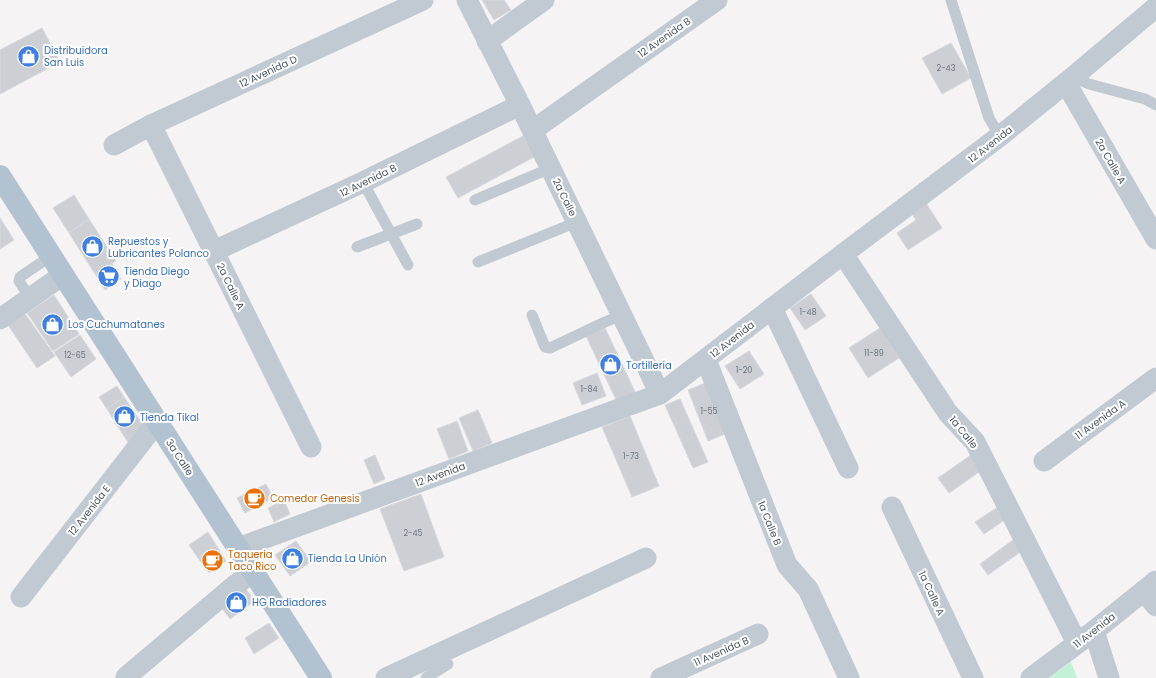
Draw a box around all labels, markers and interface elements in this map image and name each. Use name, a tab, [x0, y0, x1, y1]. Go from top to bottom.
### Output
street label: 12 Avenida B	[635, 14, 694, 61]
shop icon: Distribuidora San Luis	[15, 43, 41, 69]
place label: Distribuidora San Luis	[44, 43, 108, 70]
street label: 12 Avenida D	[237, 51, 300, 91]
house number: 2-43	[937, 63, 956, 74]
street label: 12 Avenida	[965, 122, 1016, 166]
street label: 2a Calle A	[1092, 136, 1130, 187]
street label: 12 Avenida B	[337, 160, 399, 201]
street label: 2a Calle	[549, 176, 580, 219]
shop icon: Repuestos y Lubricantes Polanco	[79, 234, 105, 260]
place label: Repuestos y Lubricantes Polanco	[108, 234, 209, 261]
street label: 2a Calle A	[213, 260, 248, 312]
supermarket icon: Tienda Diego y Diago	[95, 264, 121, 290]
place label: Tienda Diego y Diago	[124, 264, 190, 291]
house number: 1-48	[799, 307, 817, 318]
shop icon: Los Cuchumatanes	[40, 311, 66, 337]
place label: Los Cuchumatanes	[68, 317, 165, 332]
street label: 12 Avenida	[707, 317, 758, 361]
house number: 11-89	[864, 348, 884, 359]
house number: 12-65	[64, 350, 86, 361]
shop icon: Tortillería	[598, 352, 624, 378]
place label: Tortillería	[626, 358, 672, 373]
house number: 1-20	[736, 365, 752, 376]
house number: 1-84	[580, 384, 598, 395]
street label: 11 Avenida A	[1072, 396, 1129, 443]
shop icon: Tienda Tikal	[112, 404, 138, 430]
house number: 1-55	[700, 406, 718, 417]
place label: Tienda Tikal	[140, 410, 199, 425]
street label: 1a Calle	[946, 413, 981, 452]
street label: 3a Calle	[162, 436, 197, 479]
house number: 1-73	[623, 451, 639, 462]
street label: 12 Avenida	[413, 458, 467, 491]
street label: 12 Avenida E	[65, 482, 114, 539]
cafe icon: Comedor Genesis	[242, 485, 268, 511]
place label: Comedor Genesis	[270, 491, 360, 506]
street label: 1a Calle B	[754, 499, 785, 548]
house number: 2-45	[403, 528, 423, 539]
shop icon: Tienda La Unión	[280, 545, 306, 571]
cafe icon: Taqueria Taco Rico	[199, 547, 225, 573]
place label: Taqueria Taco Rico	[228, 547, 276, 574]
place label: Tienda La Unión	[308, 551, 387, 566]
street label: 1a Calle A	[915, 568, 949, 618]
shop icon: HG Radiadores	[224, 589, 250, 615]
place label: HG Radiadores	[252, 595, 327, 610]
street label: 11 Avenida	[1070, 609, 1119, 652]
street label: 11 Avenida B	[691, 633, 751, 670]

